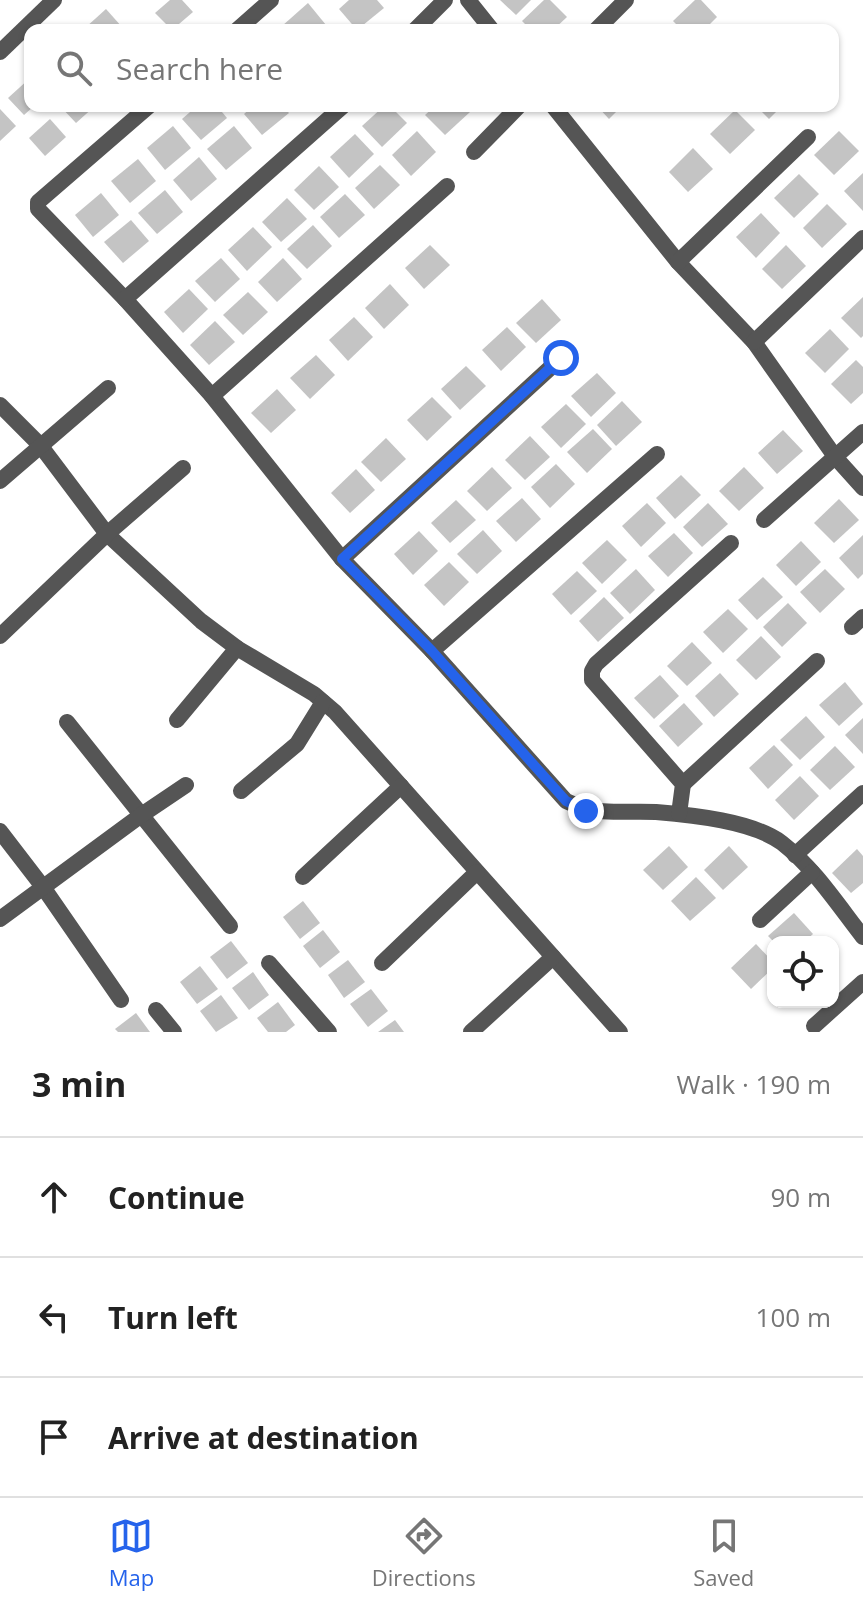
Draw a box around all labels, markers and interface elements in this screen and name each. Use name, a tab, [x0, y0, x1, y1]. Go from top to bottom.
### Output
search box	[24, 24, 839, 112]
icon: search	[52, 46, 96, 90]
text: Search here	[116, 48, 283, 89]
route start	[543, 340, 579, 376]
route end	[568, 793, 604, 829]
map controls	[767, 936, 839, 1008]
button: locate	[767, 936, 839, 1008]
text: 3 min	[32, 1061, 126, 1107]
text: Walk · 190 m	[677, 1066, 831, 1102]
icon: ahead	[32, 1175, 76, 1219]
text: Continue	[108, 1177, 245, 1218]
text: 90 m	[770, 1179, 831, 1215]
icon: left	[32, 1295, 76, 1339]
text: Turn left	[108, 1297, 238, 1338]
text: 100 m	[756, 1299, 831, 1335]
icon: arrive	[32, 1415, 76, 1459]
text: Arrive at destination	[108, 1417, 419, 1458]
tab: Map	[109, 1514, 154, 1592]
tab: Directions	[372, 1514, 476, 1592]
tab: Saved	[693, 1514, 754, 1592]

